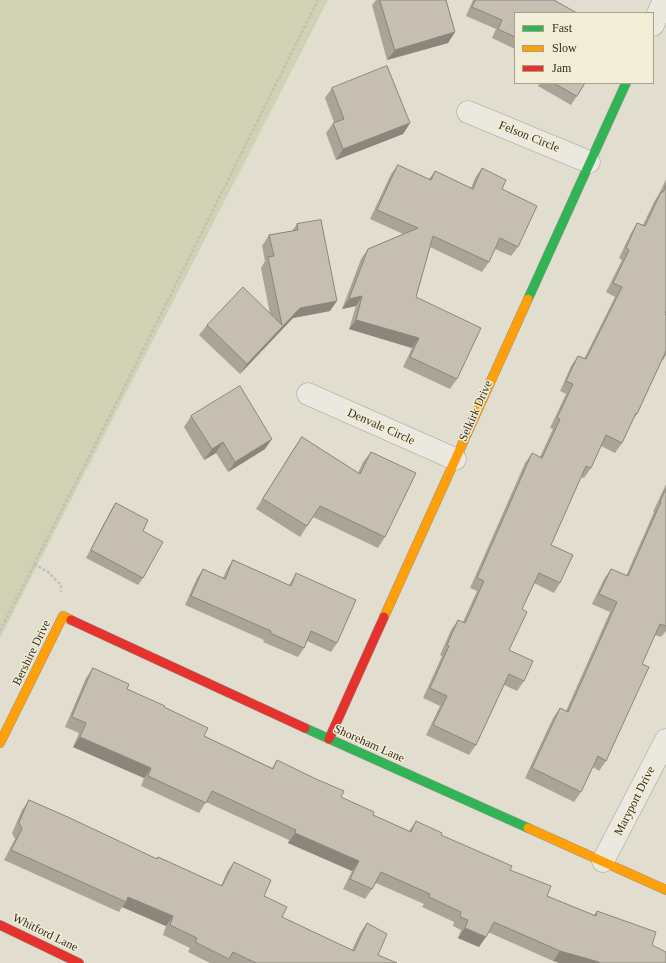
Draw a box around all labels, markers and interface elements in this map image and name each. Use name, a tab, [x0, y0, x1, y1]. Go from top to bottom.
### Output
legend	[514, 12, 654, 84]
text: Fast	[552, 21, 572, 35]
text: Slow	[552, 41, 577, 55]
text: Jam	[552, 61, 571, 75]
street label: Felson Circle	[496, 118, 562, 156]
street label: Selkirk Drive	[456, 378, 496, 444]
street label: Denvale Circle	[345, 406, 417, 448]
street label: Bershire Drive	[10, 618, 54, 688]
street label: Shoreham Lane	[332, 722, 406, 766]
street label: Maryport Drive	[611, 764, 659, 838]
street label: Whitford Lane	[10, 911, 80, 955]

